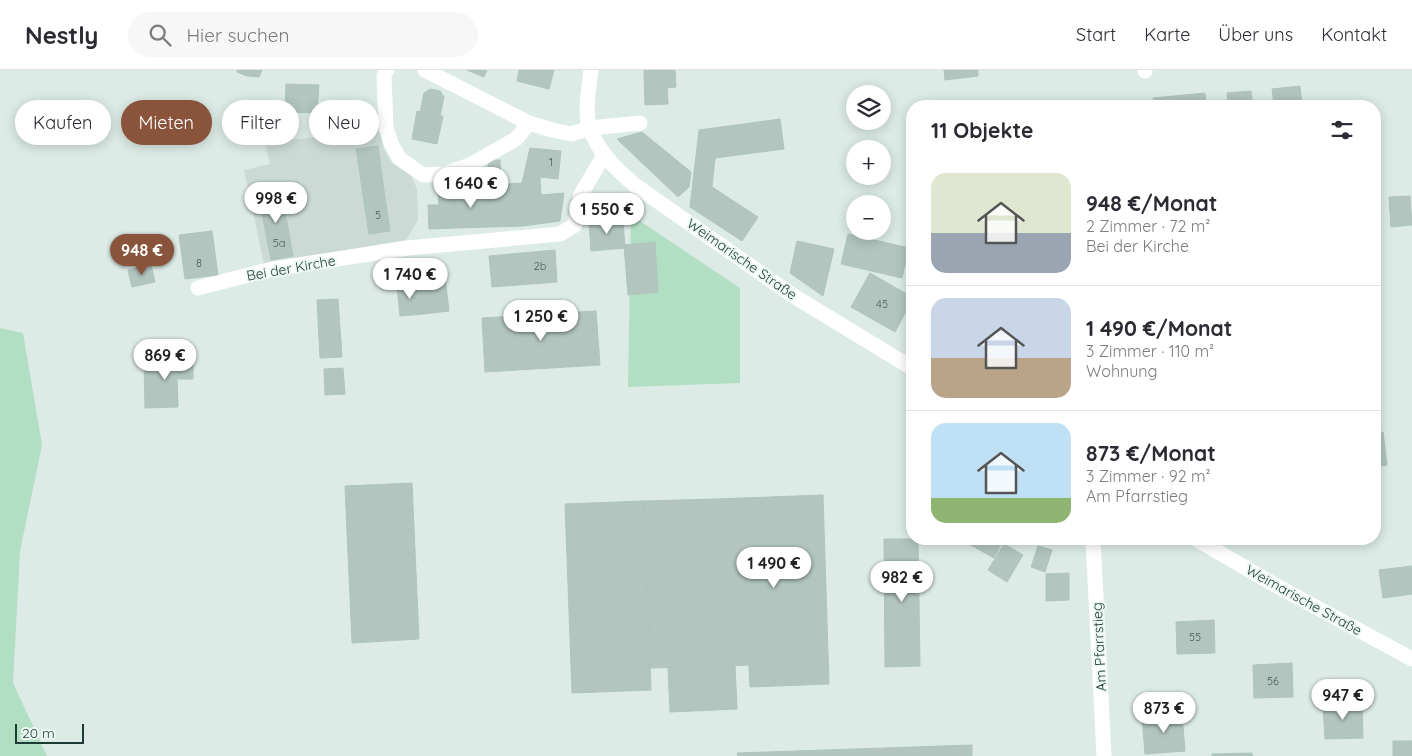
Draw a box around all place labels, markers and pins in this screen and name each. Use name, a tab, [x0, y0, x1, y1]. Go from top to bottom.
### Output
pin: 1 640 €	[425, 166, 517, 209]
pin: 998 €	[241, 182, 311, 224]
pin: 1 550 €	[561, 192, 653, 235]
pin: 948 €	[107, 234, 177, 276]
pin: 1 740 €	[364, 258, 456, 300]
pin: 1 250 €	[495, 300, 587, 342]
pin: 869 €	[130, 338, 200, 381]
pin: 1 490 €	[728, 546, 820, 589]
pin: 982 €	[867, 560, 937, 603]
pin: 947 €	[1308, 678, 1378, 721]
pin: 873 €	[1129, 692, 1199, 734]

